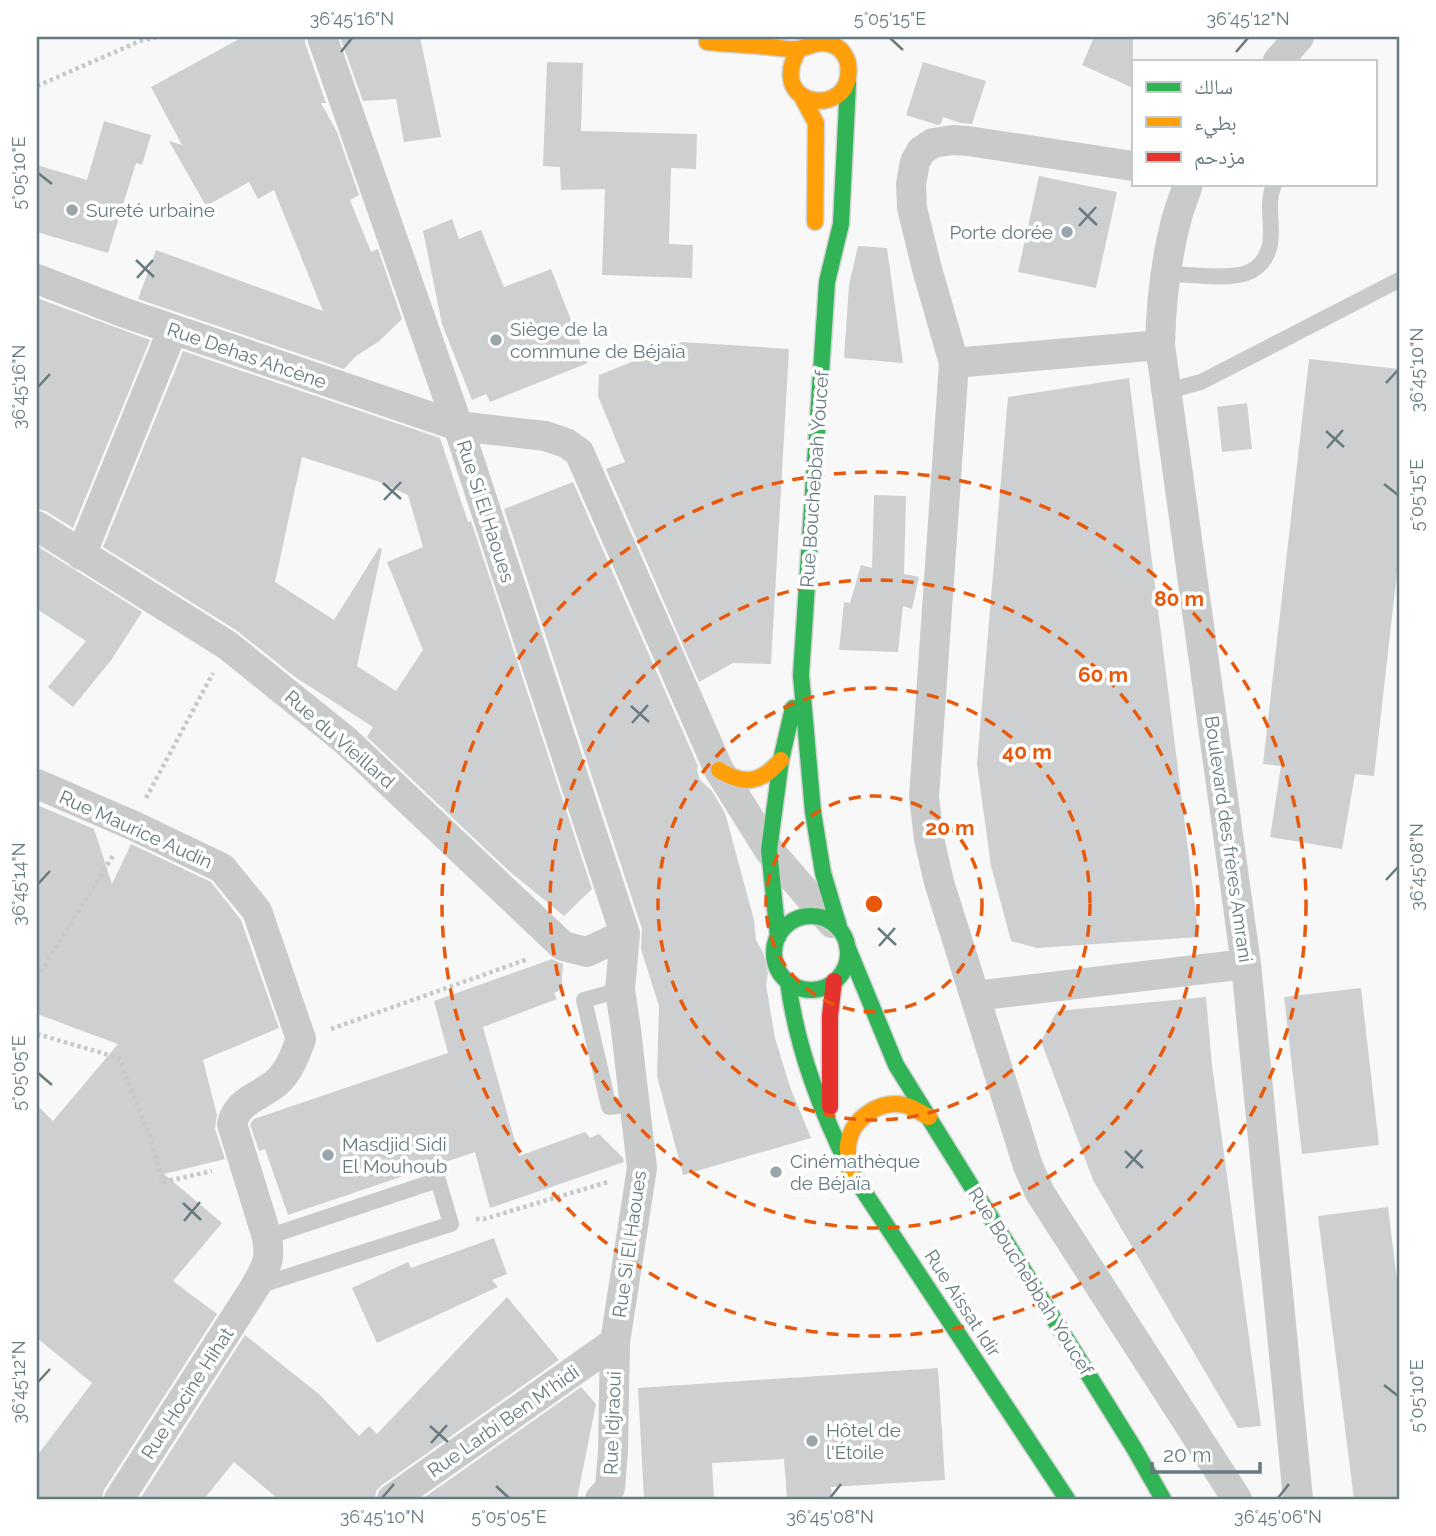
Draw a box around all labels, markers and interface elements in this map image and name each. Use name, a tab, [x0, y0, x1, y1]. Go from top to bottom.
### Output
text: 36°45'16"N	[310, 8, 394, 29]
text: 5°05'15"E	[854, 8, 926, 29]
text: 36°45'12"N	[1206, 8, 1290, 29]
legend	[1132, 60, 1376, 186]
text: سالك	[1194, 74, 1233, 99]
text: بطيء	[1194, 110, 1237, 139]
text: 5°05'10"E	[8, 136, 29, 210]
text: مزدحم	[1194, 144, 1245, 171]
place label: Sureté urbaine	[86, 199, 215, 221]
marker: Sureté urbaine	[64, 202, 80, 218]
place label: Porte dorée	[949, 221, 1053, 243]
marker: Porte dorée	[1059, 224, 1075, 240]
street label: Rue Dehas Ahcène	[165, 317, 329, 393]
place label: Siège de la commune de Béjaïa	[510, 318, 686, 362]
text: 36°45'10"N	[1406, 328, 1427, 412]
marker: Siège de la commune de Béjaïa	[488, 332, 504, 348]
text: 36°45'16"N	[8, 345, 29, 429]
street label: Rue Bouchebbah Youcef	[795, 369, 833, 588]
street label: Rue Si El Haoues	[453, 437, 519, 585]
text: 5°05'15"E	[1406, 459, 1427, 531]
text: 80 m	[1154, 586, 1204, 611]
text: 60 m	[1078, 662, 1128, 687]
street label: Rue du Vieillard	[281, 685, 399, 793]
street label: Boulevard des frères Amrani	[1201, 714, 1257, 964]
text: 40 m	[1002, 739, 1052, 764]
street label: Rue Maurice Audin	[56, 785, 216, 873]
text: 20 m	[925, 815, 975, 840]
text: 36°45'08"N	[1406, 823, 1427, 911]
text: 36°45'14"N	[8, 842, 29, 926]
centre of rings	[862, 892, 886, 916]
text: 5°05'05"E	[8, 1035, 29, 1111]
place label: Masdjid Sidi El Mouhoub	[342, 1133, 448, 1177]
marker: Masdjid Sidi El Mouhoub	[320, 1147, 336, 1163]
place label: Cinémathèque de Béjaïa	[790, 1150, 920, 1194]
marker: Cinémathèque de Béjaïa	[768, 1164, 784, 1180]
street label: Rue Si El Haoues	[608, 1169, 650, 1319]
street label: Rue Bouchebbah Youcef	[964, 1183, 1098, 1380]
street label: Rue Aissat Idir	[920, 1245, 1006, 1361]
street label: Rue Hocine Hihat	[136, 1323, 238, 1463]
text: 36°45'12"N	[8, 1340, 29, 1424]
text: 5°05'10"E	[1406, 1359, 1427, 1433]
street label: Rue Larbi Ben M'hidi	[423, 1360, 583, 1482]
street label: Rue Idjraoui	[599, 1371, 625, 1475]
place label: Hôtel de l'Étoile	[826, 1419, 901, 1463]
scale bar	[1152, 1431, 1261, 1475]
marker: Hôtel de l'Étoile	[804, 1433, 820, 1449]
text: 20 m	[1163, 1442, 1211, 1467]
text: 36°45'10"N	[340, 1506, 424, 1527]
text: 5°05'05"E	[471, 1506, 547, 1527]
text: 36°45'08"N	[786, 1506, 874, 1527]
text: 36°45'06"N	[1234, 1506, 1322, 1527]

